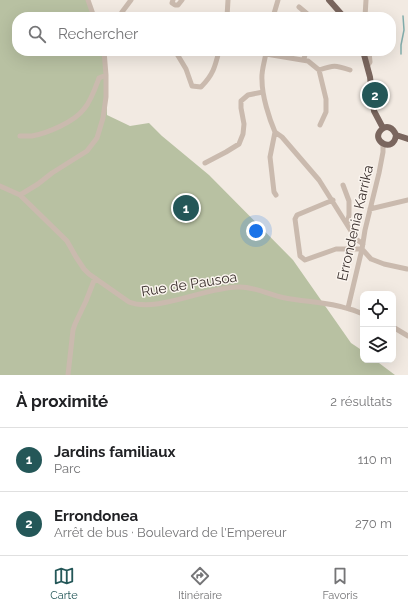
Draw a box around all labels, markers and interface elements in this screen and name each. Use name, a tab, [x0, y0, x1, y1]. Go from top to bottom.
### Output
search box	[12, 12, 396, 56]
icon: search	[26, 23, 48, 45]
text: Rechercher	[58, 25, 138, 43]
pin: 2	[362, 80, 388, 110]
street label: Errondenia Karrika	[334, 164, 376, 282]
pin: 1	[173, 193, 199, 223]
your location	[246, 221, 266, 241]
street label: Rue de Pausoa	[140, 269, 238, 299]
map controls	[360, 291, 396, 363]
button: locate	[360, 291, 396, 327]
button: layers	[360, 327, 396, 363]
text: À proximité	[16, 391, 108, 411]
text: 2 résultats	[330, 394, 392, 409]
text: Jardins familiaux	[54, 443, 175, 461]
text: 1	[26, 452, 32, 467]
text: 110 m	[358, 452, 392, 467]
text: Parc	[54, 461, 81, 476]
text: Errondonea	[54, 507, 138, 525]
text: 2	[25, 516, 33, 531]
text: 270 m	[355, 516, 392, 531]
text: Arrêt de bus · Boulevard de l'Empereur	[54, 525, 286, 540]
tab: Carte	[50, 565, 78, 602]
tab: Itinéraire	[178, 565, 222, 602]
tab: Favoris	[322, 565, 358, 602]

